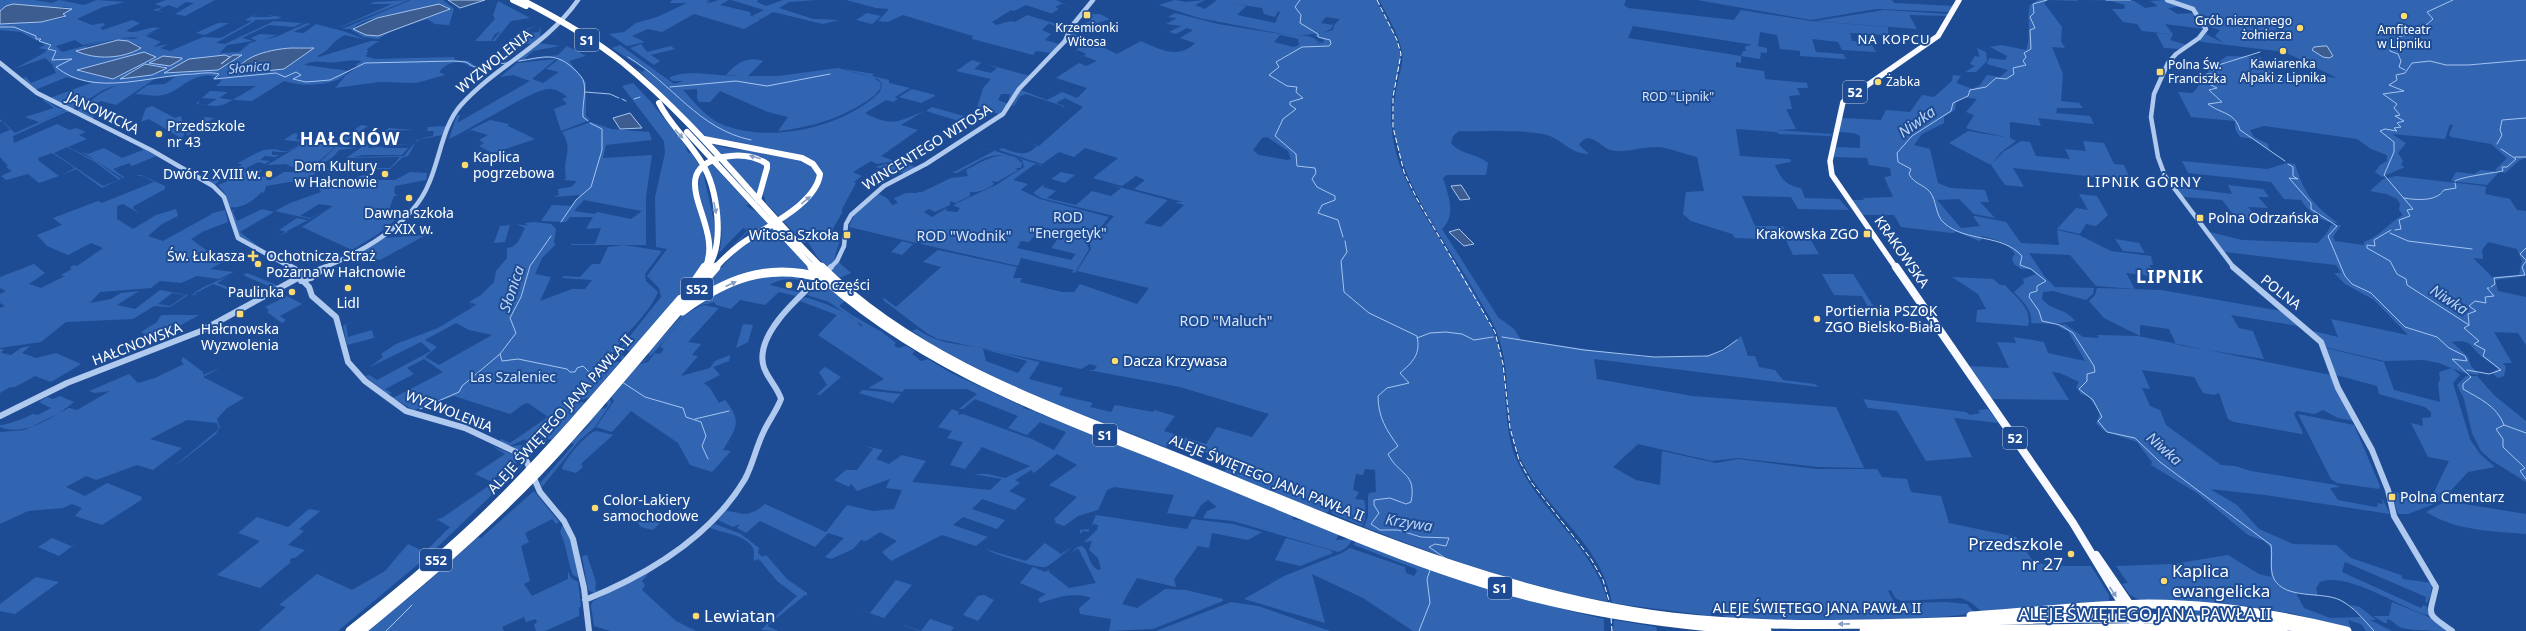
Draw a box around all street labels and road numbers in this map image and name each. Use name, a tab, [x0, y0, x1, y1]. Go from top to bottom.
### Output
street label: WYZWOLENIA	[452, 24, 536, 97]
road number: S1	[575, 29, 599, 51]
road number: 52	[1843, 81, 1867, 103]
street label: JANOWICKA	[62, 86, 143, 138]
street label: WINCENTEGO WITOSA	[859, 99, 995, 194]
street label: KRAKOWSKA	[1871, 212, 1934, 292]
street label: POLNA	[2257, 270, 2305, 313]
road number: S52	[681, 278, 713, 300]
street label: HAŁCNOWSKA	[89, 318, 185, 369]
street label: ALEJE ŚWIĘTEGO JANA PAWŁA II	[483, 330, 637, 497]
street label: WYZWOLENIA	[403, 385, 496, 436]
road number: S1	[1093, 424, 1117, 446]
road number: 52	[2003, 427, 2027, 449]
street label: ALEJE ŚWIĘTEGO JANA PAWŁA II	[1167, 430, 1368, 525]
road number: S52	[420, 549, 452, 571]
road number: S1	[1488, 577, 1512, 599]
street label: ALEJE ŚWIĘTEGO JANA PAWŁA II	[1713, 598, 1921, 617]
street label: ALEJE ŚWIĘTEGO JANA PAWŁA II	[2019, 602, 2272, 625]

